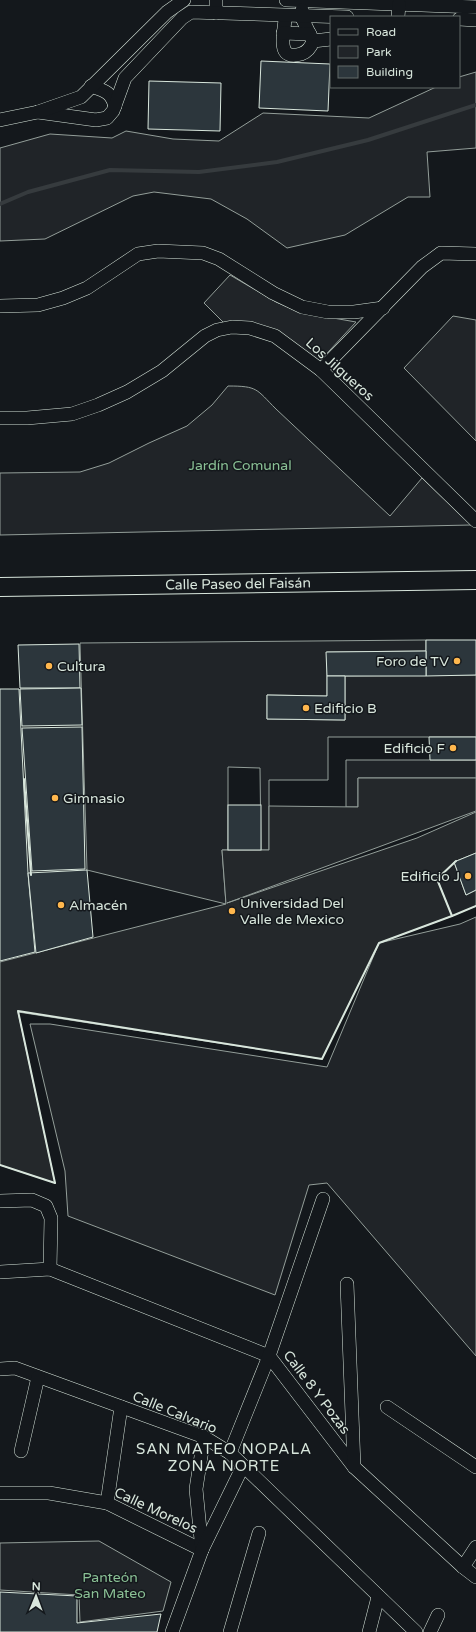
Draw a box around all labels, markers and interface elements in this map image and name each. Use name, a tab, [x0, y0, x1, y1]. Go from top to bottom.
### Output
legend	[330, 16, 460, 88]
text: Road	[366, 25, 396, 39]
text: Park	[366, 45, 392, 59]
text: Building	[366, 65, 413, 79]
street label: Los Jilgueros	[302, 334, 378, 405]
park label: Jardín Comunal	[188, 457, 292, 474]
street label: Calle Paseo del Faisán	[165, 574, 311, 594]
place label: Foro de TV	[376, 653, 449, 670]
marker: Foro de TV	[452, 656, 462, 666]
place label: Cultura	[57, 658, 106, 675]
marker: Cultura	[44, 661, 54, 671]
place label: Edificio B	[314, 700, 377, 717]
marker: Edificio B	[301, 703, 311, 713]
place label: Edificio F	[383, 740, 445, 757]
marker: Edificio F	[448, 743, 458, 753]
place label: Gimnasio	[63, 790, 125, 807]
marker: Gimnasio	[50, 793, 60, 803]
place label: Edificio J	[400, 868, 460, 885]
marker: Edificio J	[463, 871, 473, 881]
place label: Universidad Del Valle de Mexico	[240, 895, 344, 928]
place label: Almacén	[69, 897, 127, 914]
marker: Almacén	[56, 900, 66, 910]
marker: Universidad Del Valle de Mexico	[227, 906, 237, 916]
street label: Calle 8 Y Pozas	[280, 1347, 354, 1438]
street label: Calle Calvario	[130, 1388, 220, 1437]
district label: SAN MATEO NOPALA ZONA NORTE	[136, 1440, 312, 1475]
street label: Calle Morelos	[112, 1484, 200, 1537]
park label: Panteón San Mateo	[74, 1569, 146, 1602]
north arrow	[16, 1576, 56, 1616]
text: N	[32, 1580, 41, 1593]

